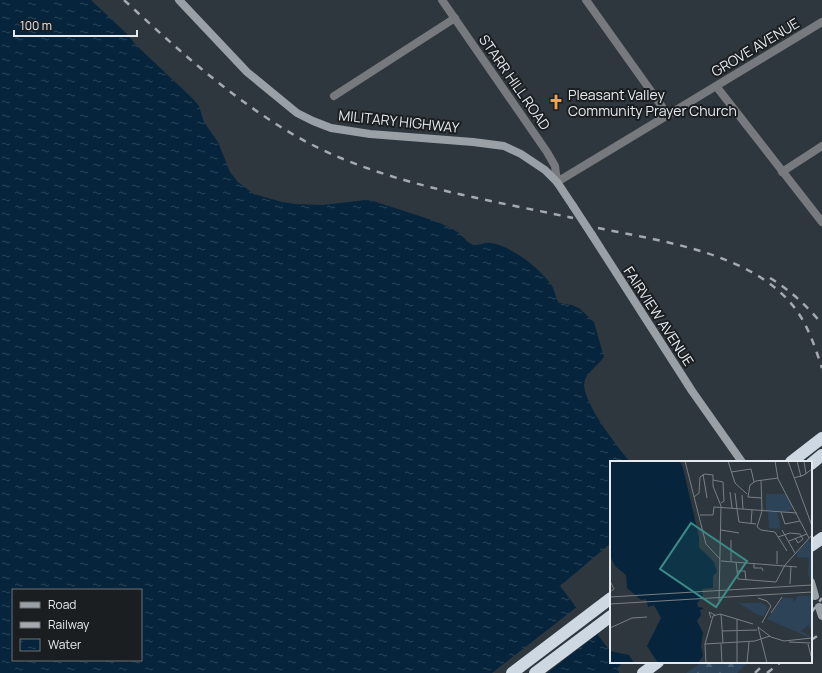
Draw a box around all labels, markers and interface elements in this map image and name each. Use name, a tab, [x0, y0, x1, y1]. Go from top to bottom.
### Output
scale bar	[14, 12, 137, 38]
street label: GROVE AVENUE	[708, 13, 802, 81]
text: 100 m	[20, 17, 52, 34]
street label: STARR HILL ROAD	[475, 31, 555, 133]
place label: Pleasant Valley Community Prayer Church	[568, 85, 737, 120]
church icon: Pleasant Valley Community Prayer Church	[547, 93, 565, 111]
street label: MILITARY HIGHWAY	[338, 105, 461, 137]
street label: FAIRVIEW AVENUE	[620, 263, 698, 369]
inset map	[610, 461, 812, 663]
legend	[12, 589, 142, 661]
text: Road	[48, 596, 76, 613]
text: Railway	[48, 616, 90, 633]
text: Water	[48, 636, 82, 653]

